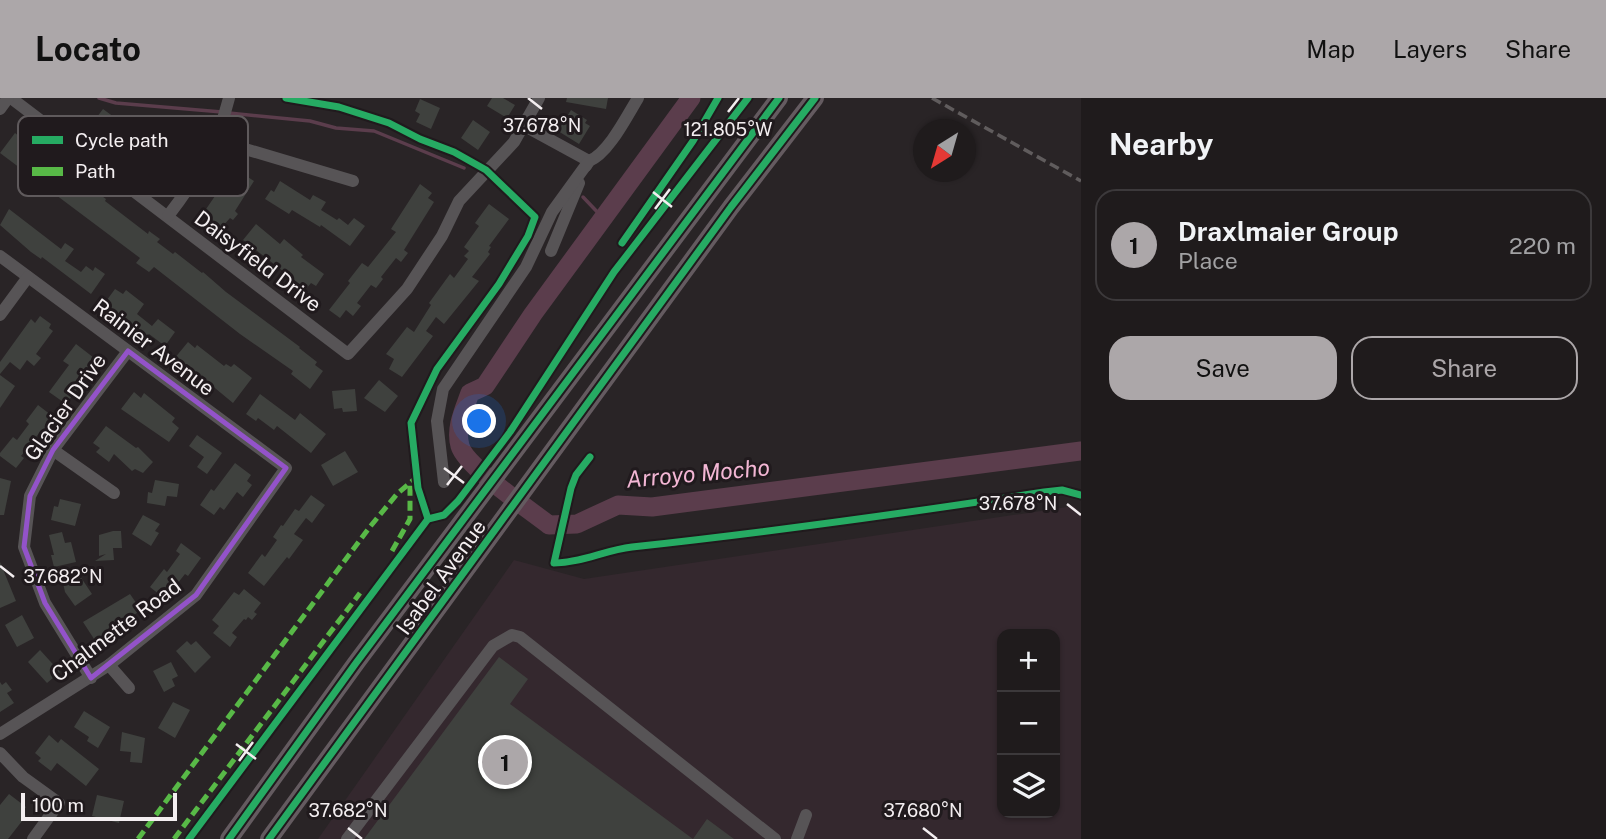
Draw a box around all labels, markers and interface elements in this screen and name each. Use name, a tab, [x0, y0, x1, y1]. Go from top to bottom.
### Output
text: Locato	[35, 30, 141, 68]
text: Map	[1306, 35, 1355, 63]
text: Layers	[1393, 35, 1467, 63]
text: Share	[1505, 35, 1571, 63]
text: 37.678°N	[503, 115, 581, 136]
legend	[18, 116, 248, 196]
text: 121.805°W	[683, 119, 773, 140]
north arrow	[913, 119, 976, 182]
text: Nearby	[1109, 126, 1213, 162]
text: Cycle path	[75, 129, 168, 151]
text: Path	[75, 160, 115, 182]
street label: Daisyfield Drive	[190, 205, 326, 317]
text: Draxlmaier Group	[1178, 216, 1398, 247]
text: 1	[1129, 232, 1139, 259]
text: 220 m	[1509, 232, 1576, 259]
text: Place	[1178, 247, 1238, 274]
street label: Rainier Avenue	[88, 293, 220, 401]
button: Save	[1109, 336, 1337, 400]
button: Share	[1351, 336, 1578, 400]
street label: Glacier Drive	[19, 349, 111, 465]
your location	[462, 404, 496, 438]
water label: Arroyo Mocho	[625, 453, 771, 493]
text: 37.678°N	[979, 493, 1057, 514]
street label: Isabel Avenue	[391, 515, 491, 639]
text: 37.682°N	[23, 566, 103, 587]
street label: Chalmette Road	[46, 573, 186, 687]
map controls	[997, 629, 1060, 818]
button: +	[997, 629, 1060, 692]
button: −	[997, 692, 1060, 755]
pin: 1	[482, 736, 528, 788]
button: layers	[997, 755, 1060, 818]
scale bar	[21, 790, 177, 822]
text: 100 m	[32, 794, 84, 816]
text: 37.682°N	[308, 800, 388, 821]
text: 37.680°N	[883, 800, 963, 821]

